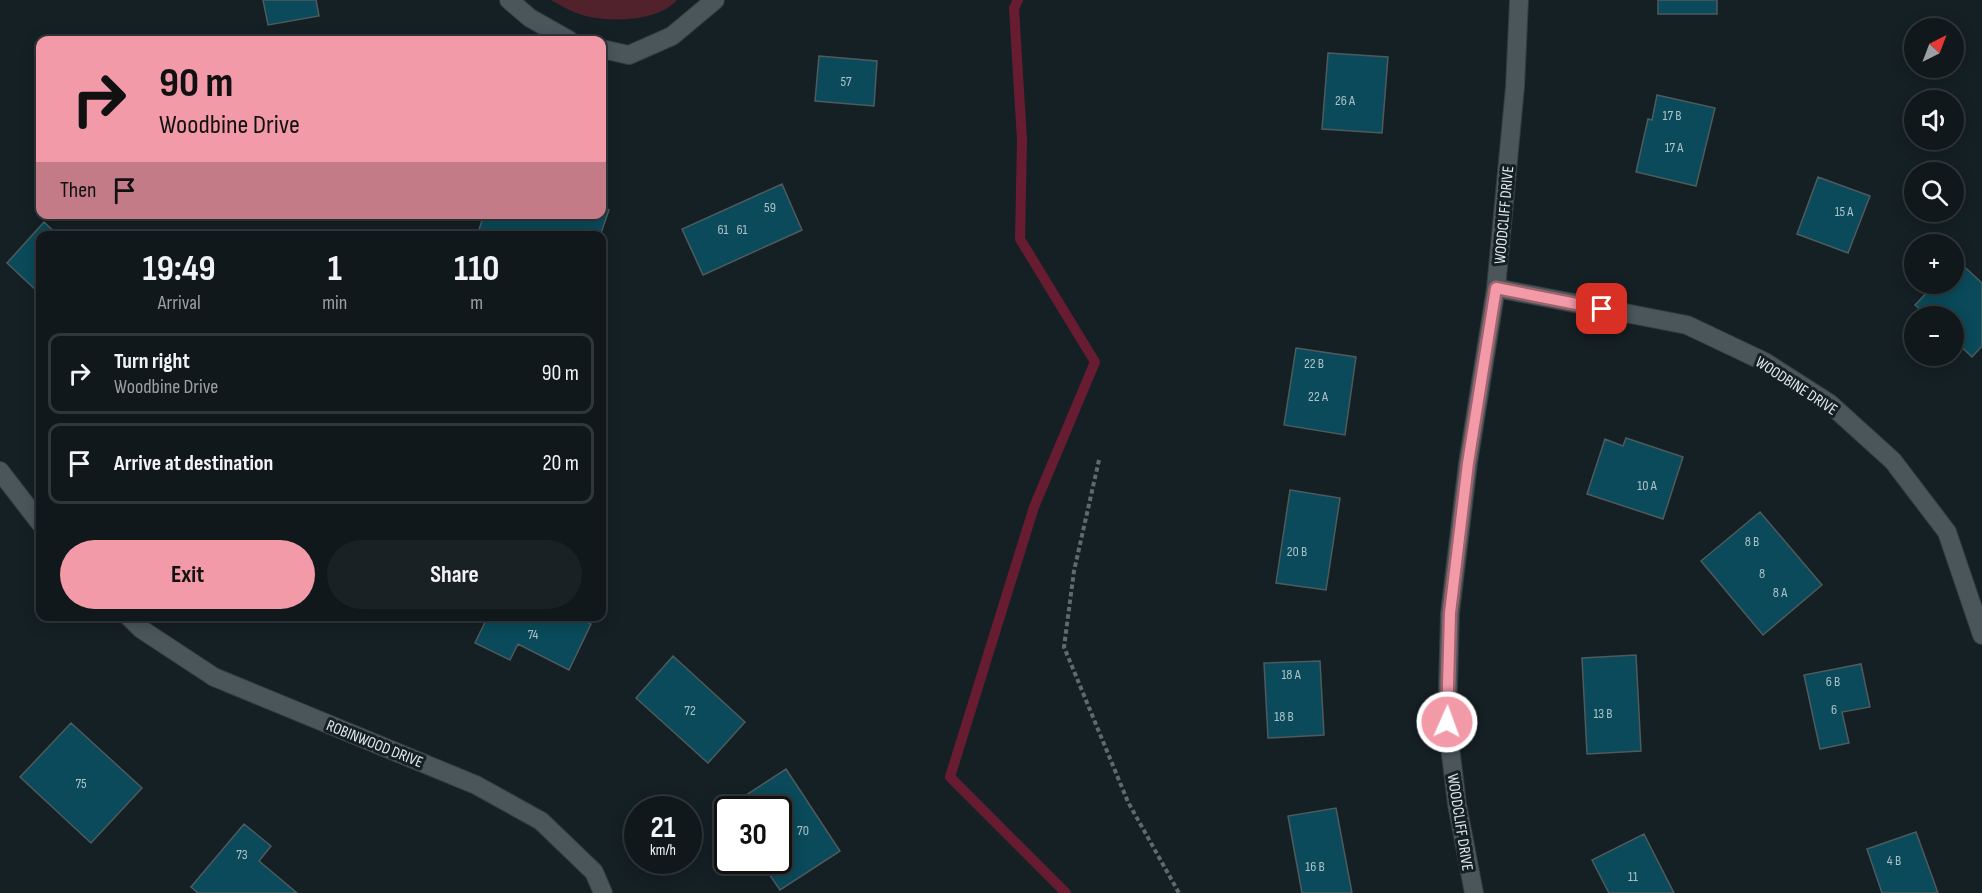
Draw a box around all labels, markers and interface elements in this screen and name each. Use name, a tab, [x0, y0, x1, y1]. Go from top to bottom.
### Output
north arrow	[1904, 18, 1964, 78]
map controls	[1904, 18, 1964, 366]
text: 90 m	[159, 58, 233, 109]
icon: right	[60, 60, 138, 138]
house number: 57	[840, 73, 852, 90]
button: sound	[1904, 90, 1964, 150]
house number: 26 A	[1335, 92, 1356, 109]
house number: 17 B	[1663, 107, 1681, 124]
text: Woodbine Drive	[159, 109, 300, 141]
house number: 17 A	[1665, 139, 1684, 156]
button: search	[1904, 162, 1964, 222]
street label: WOODCLIFF DRIVE	[1491, 165, 1518, 265]
icon: arrive	[108, 174, 141, 207]
text: Then	[60, 177, 96, 204]
house number: 59	[764, 199, 776, 216]
house number: 15 A	[1835, 203, 1854, 220]
house number: 61	[717, 221, 729, 238]
house number: 61	[736, 221, 748, 238]
button: +	[1904, 234, 1964, 294]
text: 19:49	[143, 248, 216, 291]
text: 1	[328, 248, 342, 291]
text: 110	[454, 248, 499, 291]
pin	[1576, 283, 1627, 334]
text: Arrival	[158, 291, 201, 315]
text: min	[322, 291, 347, 315]
text: m	[470, 291, 483, 315]
icon: arrive	[1585, 292, 1618, 325]
button: −	[1904, 306, 1964, 366]
text: Turn right	[114, 348, 190, 375]
street label: WOODBINE DRIVE	[1752, 353, 1841, 420]
house number: 22 B	[1304, 355, 1324, 372]
icon: right	[63, 357, 96, 390]
text: 90 m	[542, 360, 579, 387]
text: Woodbine Drive	[114, 375, 218, 399]
house number: 22 A	[1308, 388, 1329, 405]
icon: arrive	[63, 447, 96, 480]
text: Arrive at destination	[114, 450, 273, 477]
text: 20 m	[543, 450, 579, 477]
house number: 10 A	[1637, 477, 1658, 494]
house number: 8 B	[1745, 533, 1759, 550]
button: Exit	[60, 540, 315, 609]
button: Share	[327, 540, 582, 609]
house number: 20 B	[1287, 543, 1307, 560]
house number: 8	[1759, 565, 1765, 582]
house number: 8 A	[1773, 584, 1788, 601]
house number: 74	[528, 626, 539, 643]
house number: 18 A	[1281, 666, 1302, 683]
house number: 6 B	[1826, 673, 1840, 690]
position arrow	[1415, 690, 1479, 754]
house number: 6	[1831, 701, 1837, 718]
house number: 72	[684, 702, 696, 719]
house number: 13 B	[1593, 705, 1613, 722]
house number: 18 B	[1274, 708, 1294, 725]
street label: ROBINWOOD DRIVE	[323, 716, 426, 772]
street label: WOODCLIFF DRIVE	[1442, 772, 1477, 872]
house number: 75	[75, 775, 87, 792]
speed limit sign: 30	[714, 796, 792, 874]
text: 21	[651, 810, 675, 846]
house number: 70	[797, 822, 809, 839]
text: km/h	[650, 841, 676, 860]
house number: 73	[236, 846, 248, 863]
house number: 4 B	[1887, 852, 1901, 869]
house number: 16 B	[1305, 858, 1325, 875]
house number: 11	[1628, 868, 1638, 885]

